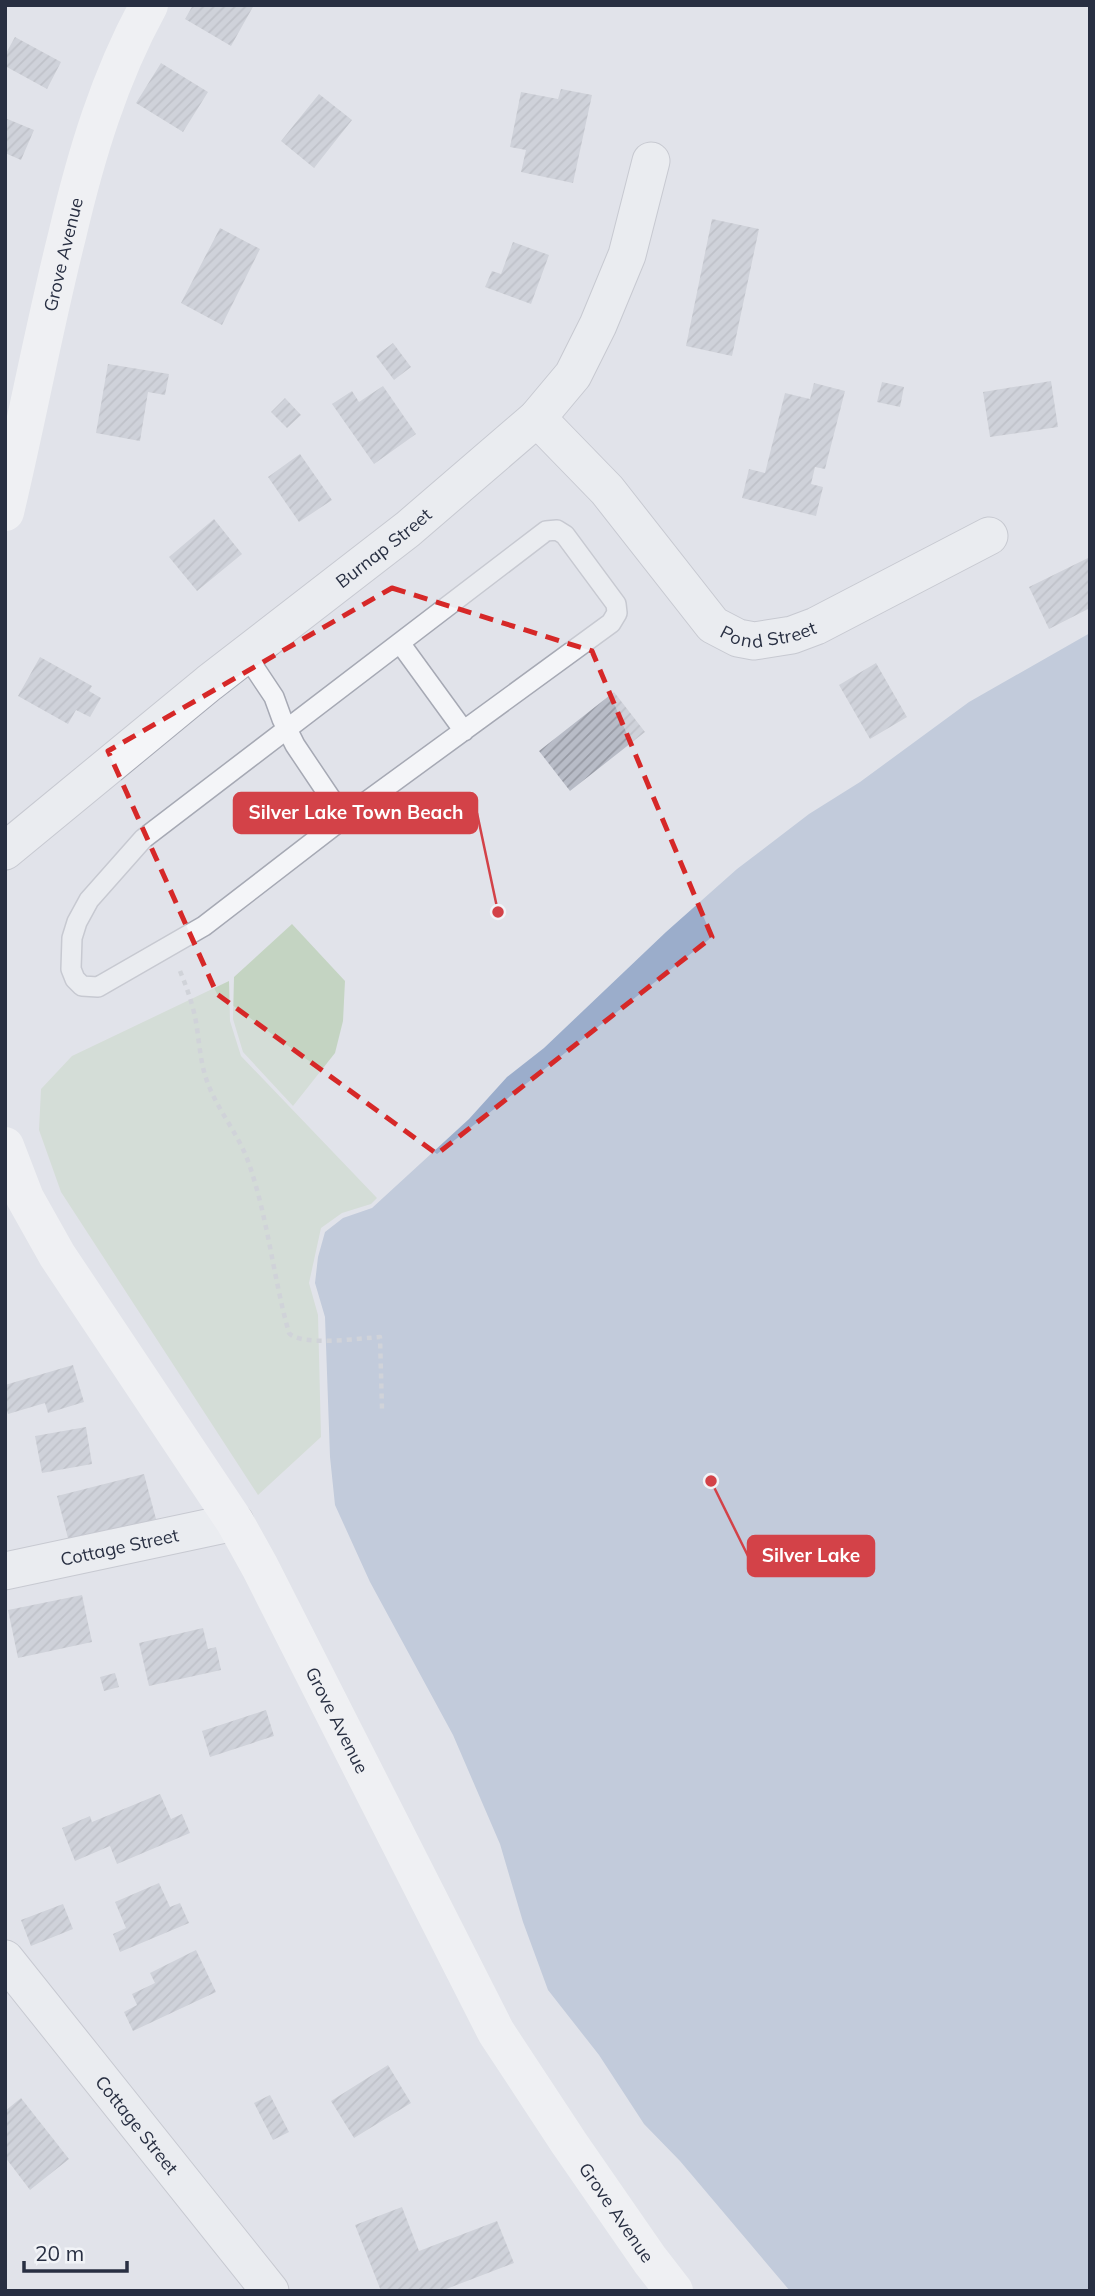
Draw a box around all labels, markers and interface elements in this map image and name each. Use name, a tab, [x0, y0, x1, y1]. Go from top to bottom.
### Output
street label: Grove Avenue	[38, 195, 88, 314]
street label: Burnap Street	[331, 503, 436, 592]
street label: Pond Street	[717, 616, 819, 653]
callout: Silver Lake Town Beach	[234, 793, 477, 833]
text: Silver Lake Town Beach	[249, 800, 463, 824]
street label: Cottage Street	[58, 1523, 181, 1570]
callout: Silver Lake	[748, 1536, 874, 1576]
text: Silver Lake	[762, 1543, 860, 1567]
street label: Grove Avenue	[301, 1663, 374, 1777]
street label: Cottage Street	[91, 2071, 184, 2179]
street label: Grove Avenue	[574, 2158, 660, 2267]
scale bar	[24, 2230, 128, 2274]
text: 20 m	[35, 2240, 84, 2266]

